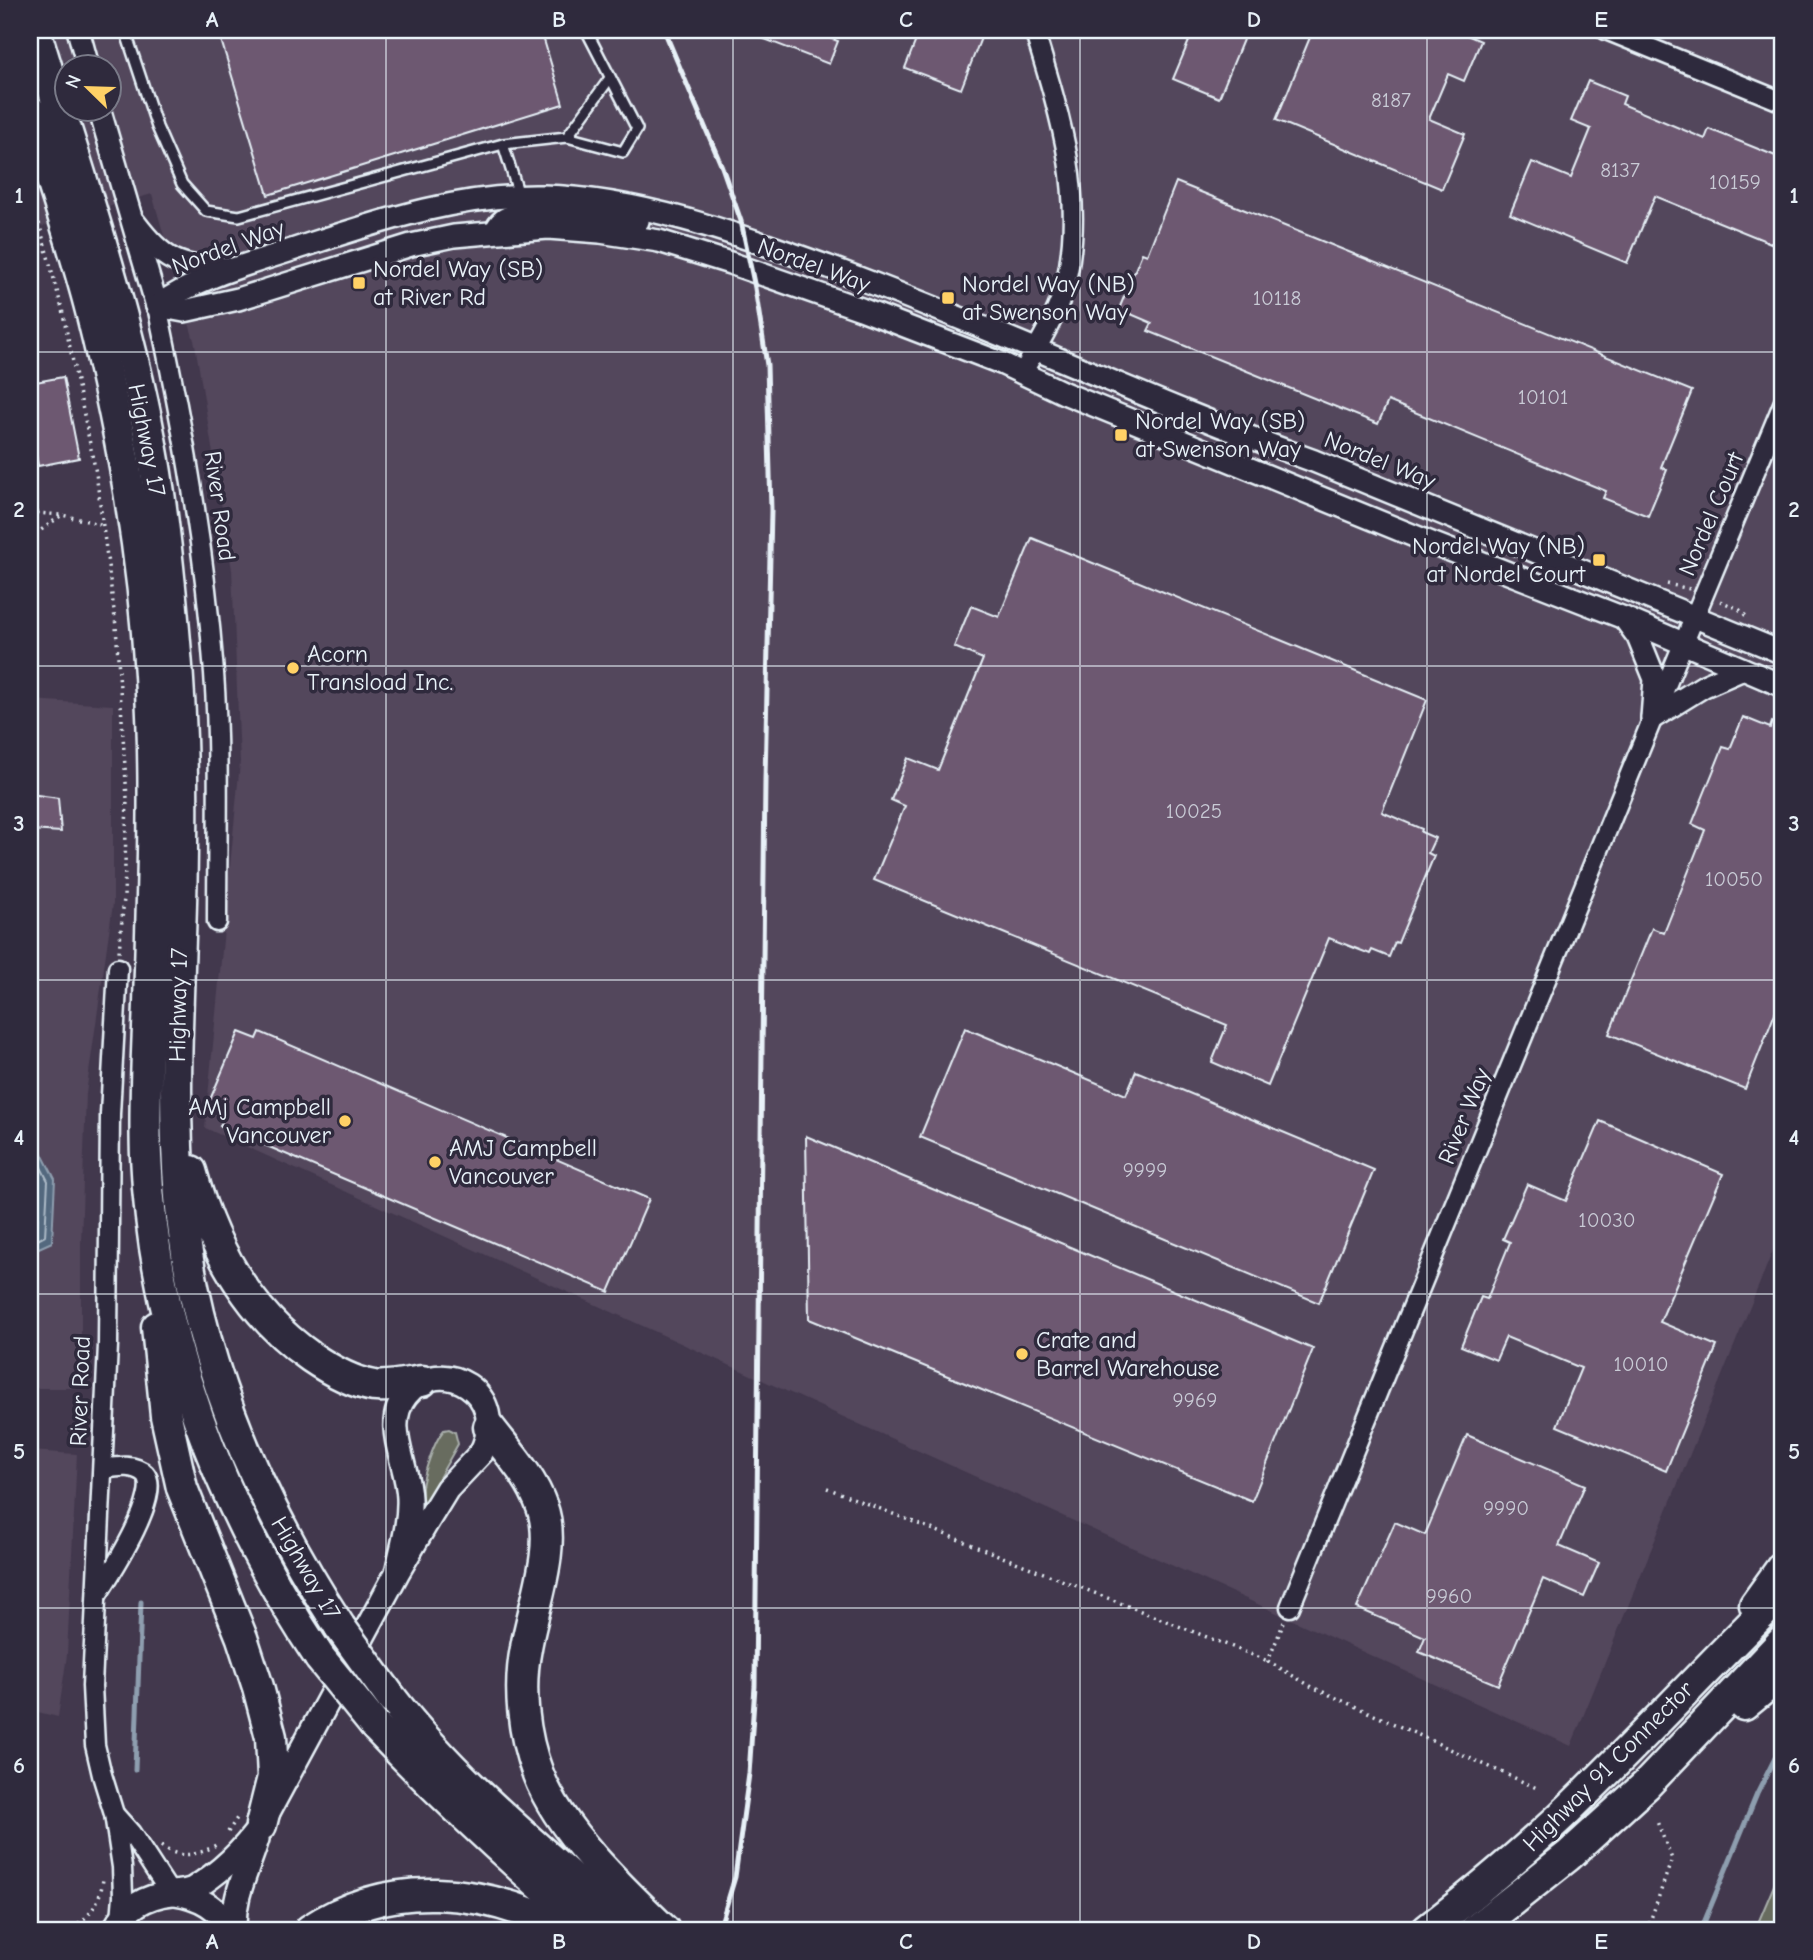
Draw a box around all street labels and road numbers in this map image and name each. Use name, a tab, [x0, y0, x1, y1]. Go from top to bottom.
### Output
street label: Nordel Way	[168, 214, 288, 280]
street label: Nordel Way	[754, 232, 874, 298]
street label: Highway 17	[122, 381, 172, 499]
street label: Nordel Way	[1320, 425, 1440, 495]
street label: Nordel Court	[1672, 447, 1750, 580]
street label: River Road	[198, 449, 242, 563]
street label: Highway 17	[163, 948, 193, 1062]
street label: River Way	[1432, 1064, 1496, 1168]
street label: River Road	[64, 1335, 96, 1447]
street label: Highway 17	[265, 1512, 347, 1624]
street label: Highway 91 Connector	[1517, 1675, 1699, 1857]

